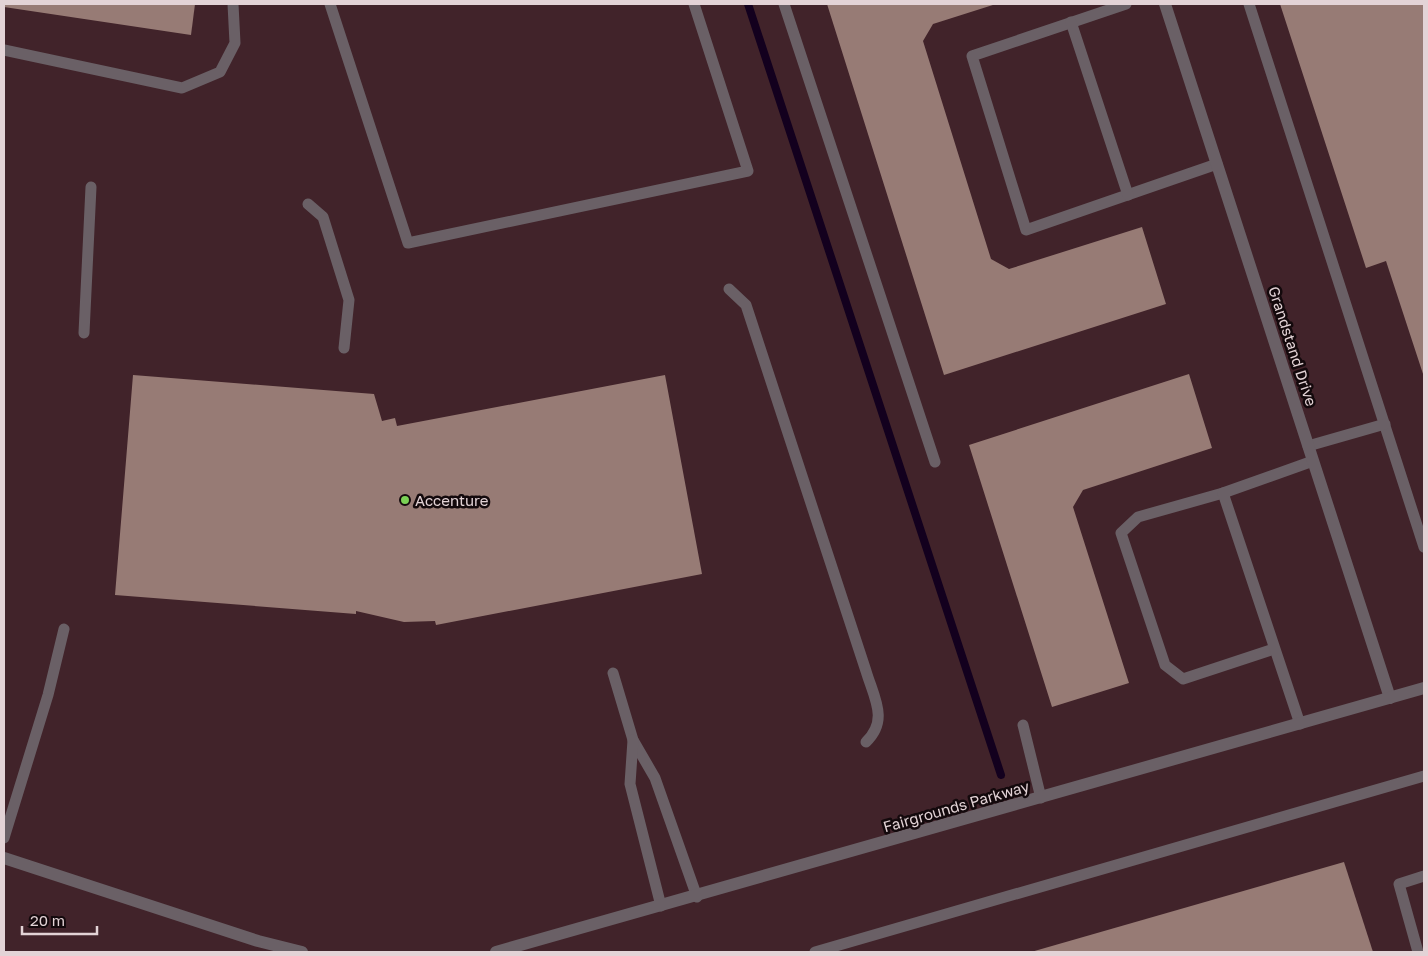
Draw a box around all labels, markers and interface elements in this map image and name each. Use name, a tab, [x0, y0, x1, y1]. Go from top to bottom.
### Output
street label: Grandstand Drive	[1265, 284, 1321, 409]
place label: Accenture	[415, 491, 489, 509]
marker: Accenture	[399, 494, 411, 506]
street label: Fairgrounds Parkway	[881, 776, 1032, 835]
scale bar	[22, 904, 98, 936]
text: 20 m	[30, 911, 65, 929]

